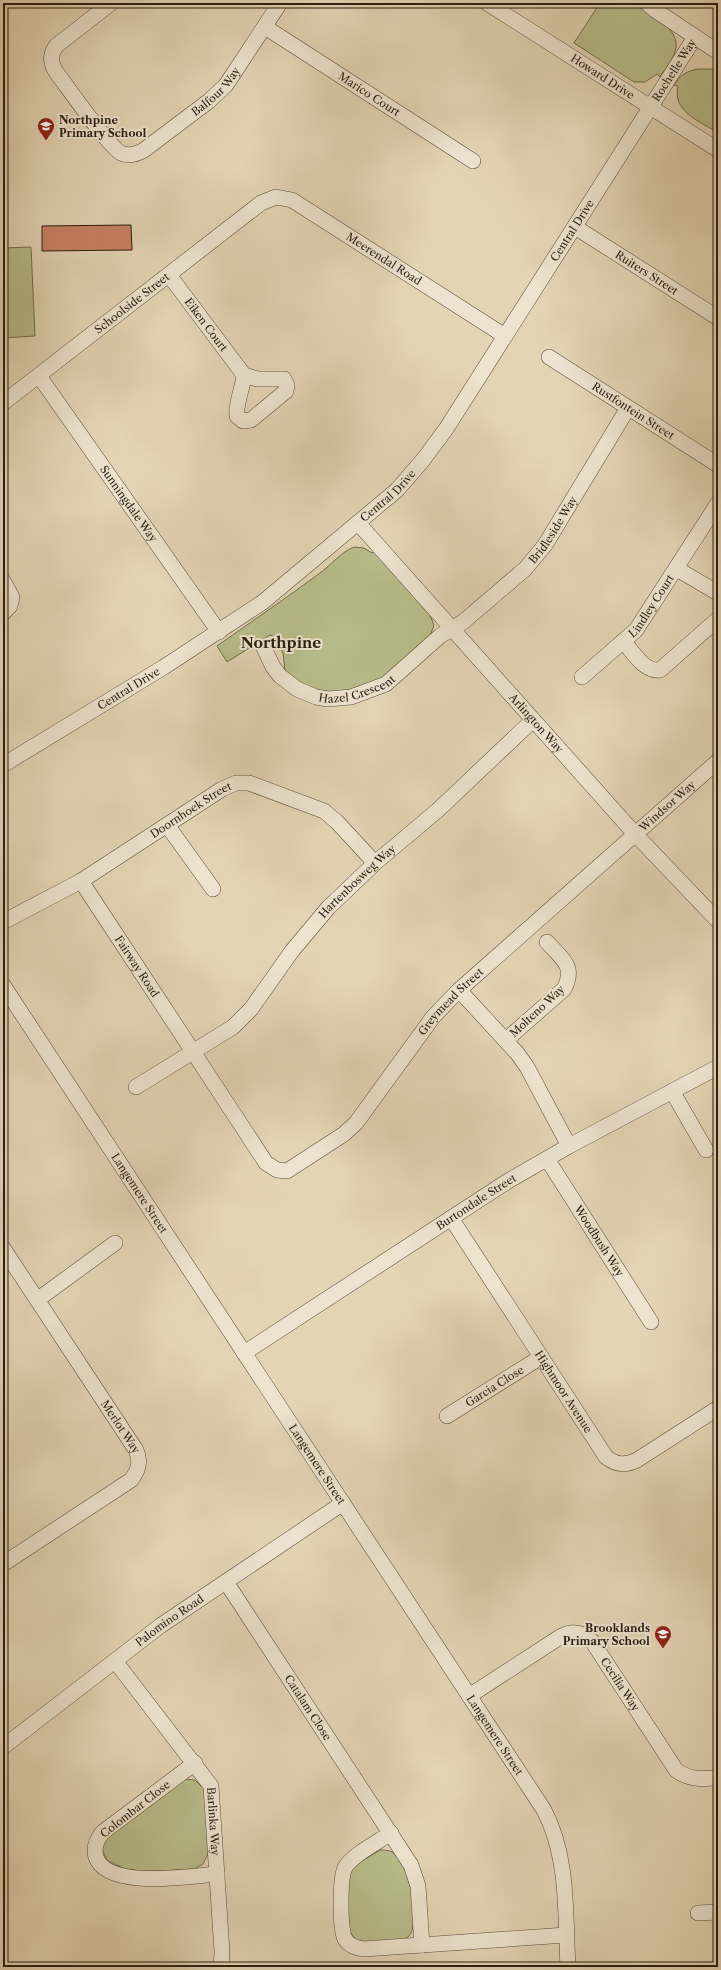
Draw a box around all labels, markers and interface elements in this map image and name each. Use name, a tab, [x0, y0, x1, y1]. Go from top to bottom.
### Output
street label: Rochelle Way	[649, 35, 700, 104]
street label: Howard Drive	[568, 51, 637, 102]
street label: Balfour Way	[189, 64, 243, 119]
street label: Marico Court	[336, 69, 403, 119]
place label: Northpine Primary School	[59, 113, 146, 140]
school or university icon: Northpine Primary School	[36, 116, 56, 141]
street label: Central Drive	[547, 197, 597, 264]
street label: Meerendal Road	[344, 229, 425, 288]
street label: Ruiters Street	[613, 247, 681, 298]
street label: Schoolside Street	[91, 270, 172, 337]
street label: Eiken Court	[182, 295, 231, 354]
street label: Rustfontein Street	[589, 379, 677, 442]
street label: Sunningdale Way	[97, 463, 161, 545]
street label: Central Drive	[357, 467, 419, 525]
street label: Bridleside Way	[525, 493, 580, 566]
street label: Lindley Court	[625, 572, 677, 640]
district label: Northpine	[241, 633, 321, 652]
street label: Central Drive	[95, 664, 162, 713]
street label: Hazel Crescent	[317, 672, 398, 706]
street label: Arlington Way	[505, 690, 567, 756]
street label: Windsor Way	[636, 777, 699, 835]
street label: Doornhoek Street	[147, 779, 234, 841]
street label: Hartenbosweg Way	[316, 841, 399, 921]
street label: Fairway Road	[112, 933, 162, 1000]
street label: Greymead Street	[415, 965, 486, 1038]
street label: Molteno Way	[507, 981, 568, 1040]
street label: Langemere Street	[108, 1150, 171, 1236]
street label: Burtondale Street	[433, 1171, 519, 1233]
street label: Woodbush Way	[571, 1202, 628, 1280]
street label: Highmoor Avenue	[532, 1348, 595, 1435]
street label: Garcia Close	[463, 1363, 526, 1410]
street label: Merlot Way	[98, 1397, 144, 1457]
street label: Langemere Street	[286, 1421, 349, 1507]
street label: Palomino Road	[132, 1592, 206, 1649]
place label: Brooklands Primary School	[563, 1621, 650, 1648]
school or university icon: Brooklands Primary School	[653, 1624, 673, 1649]
street label: Cecilia Way	[598, 1655, 643, 1714]
street label: Catalam Close	[281, 1672, 335, 1743]
street label: Langemere Street	[464, 1692, 526, 1778]
street label: Colombar Close	[97, 1777, 173, 1841]
street label: Barlinka Way	[204, 1787, 223, 1857]

